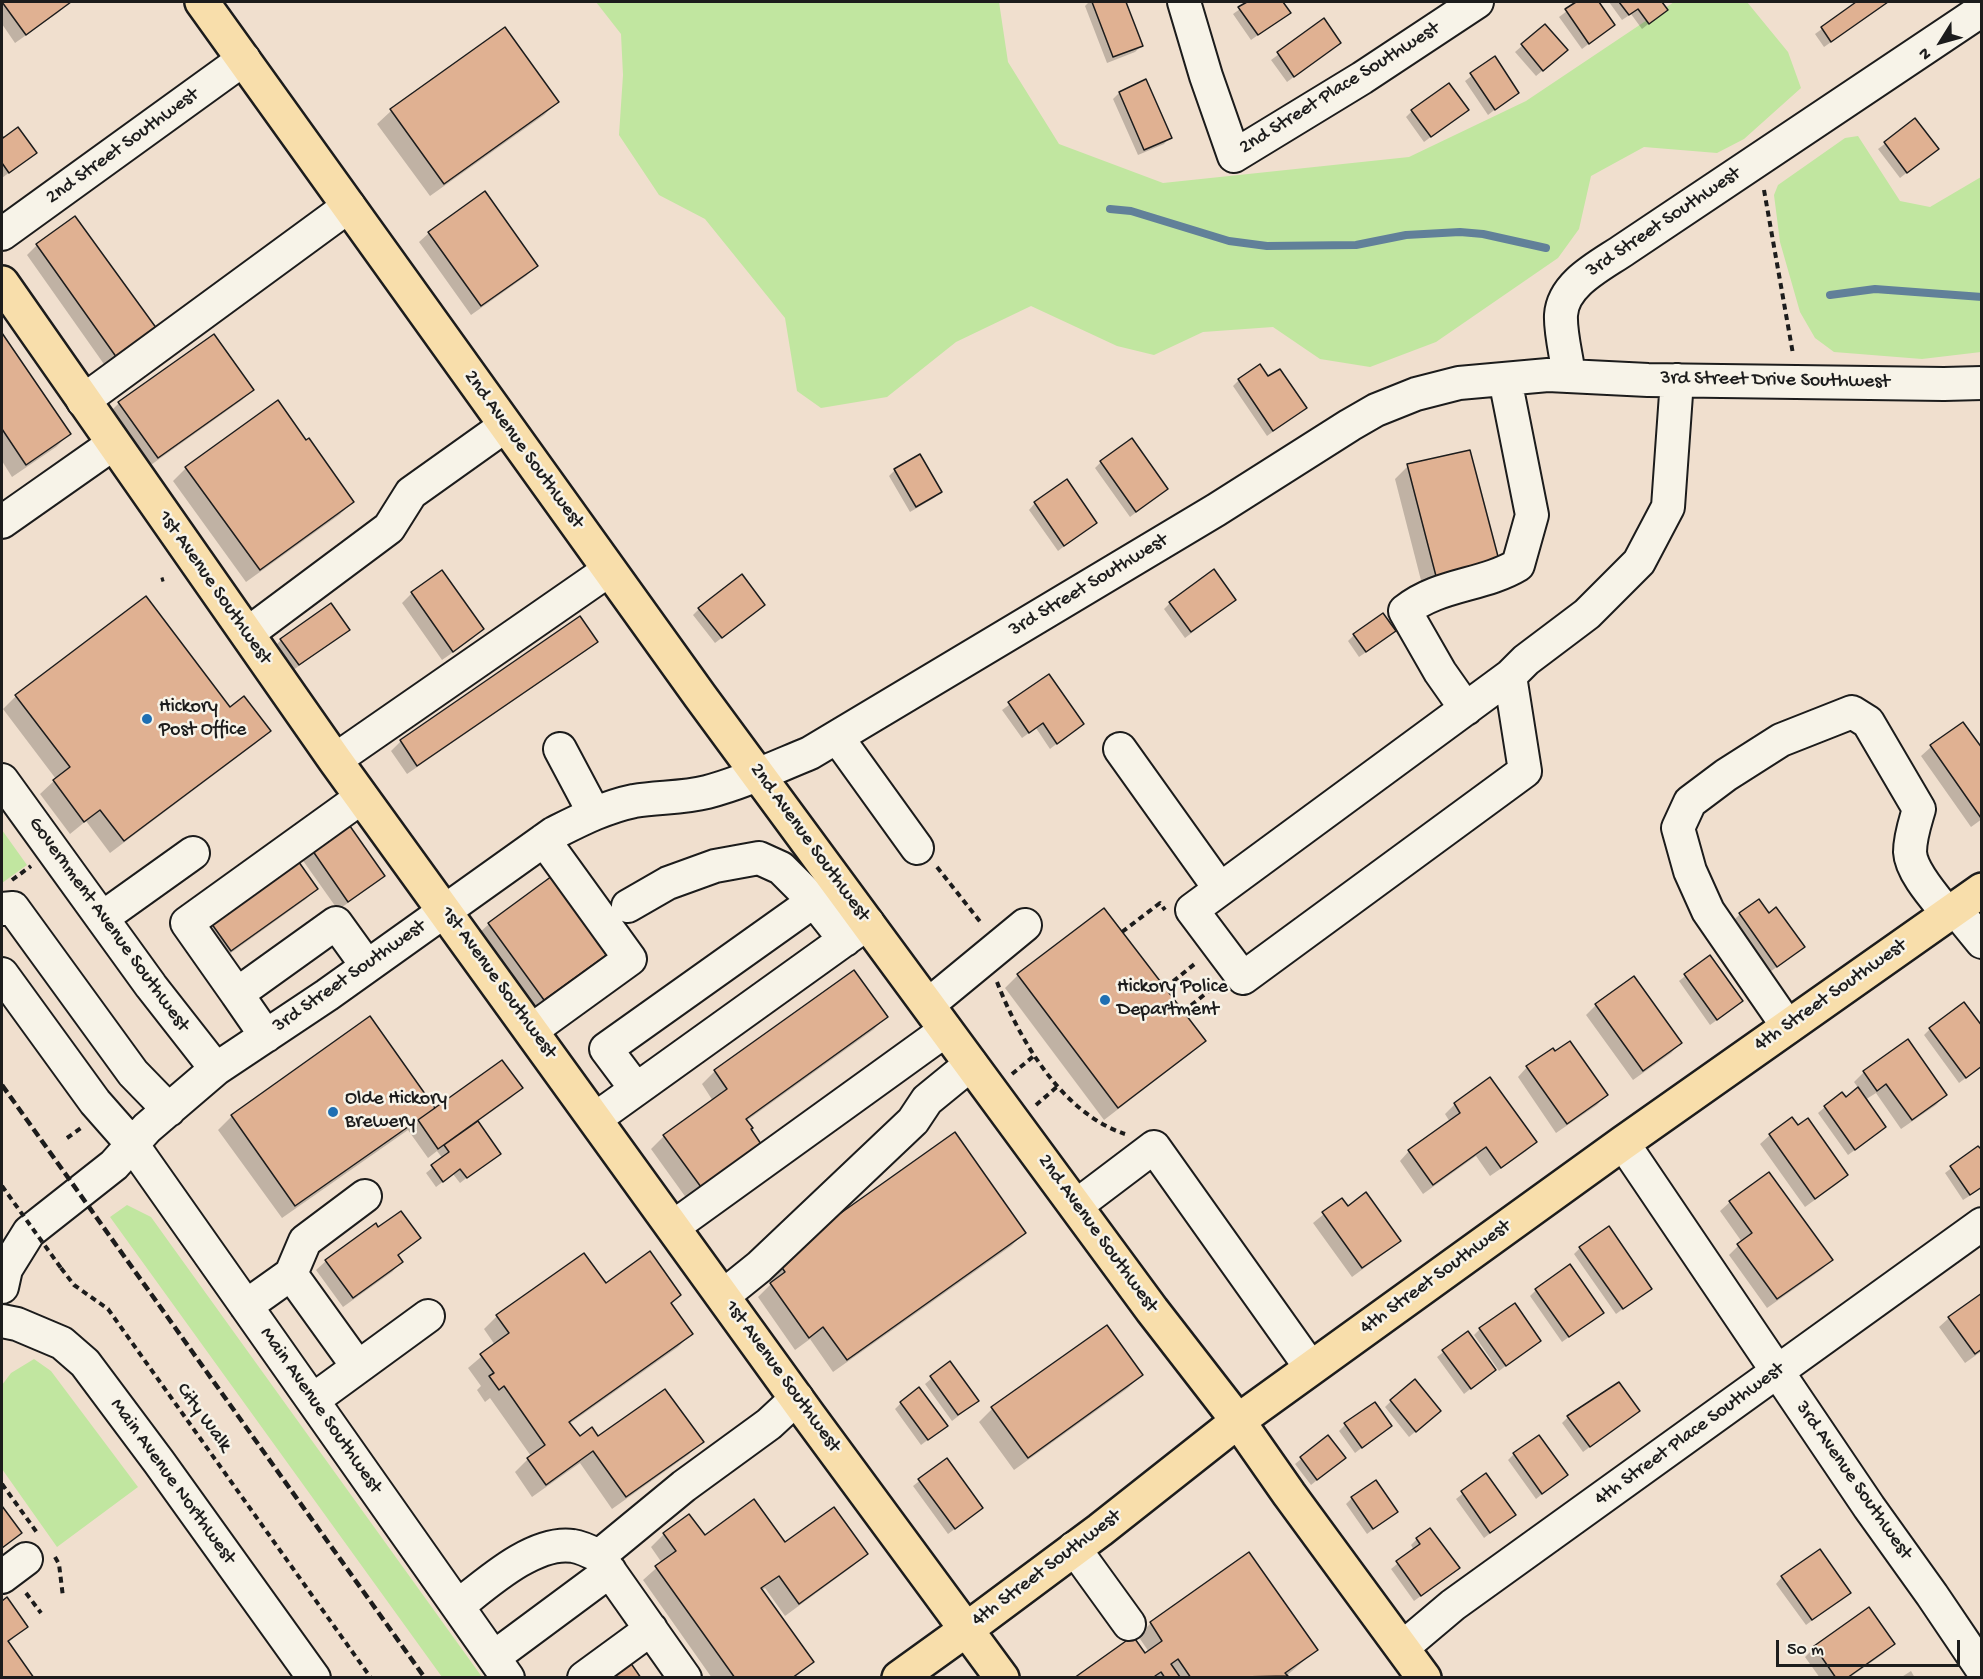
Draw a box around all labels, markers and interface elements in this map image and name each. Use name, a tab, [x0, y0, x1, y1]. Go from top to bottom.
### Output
north arrow	[1911, 12, 1971, 72]
street label: 2nd Street Place Southwest	[1235, 17, 1445, 161]
text: N	[1915, 43, 1937, 63]
street label: 2nd Street Southwest	[42, 83, 204, 211]
street label: 3rd Street Southwest	[1582, 162, 1746, 284]
street label: 2nd Avenue Southwest	[457, 366, 589, 534]
street label: 3rd Street Drive Southwest	[1660, 367, 1890, 395]
street label: 1st Avenue Southwest	[152, 506, 276, 670]
street label: 3rd Street Southwest	[1005, 529, 1173, 643]
place label: Hickory Post Office	[159, 696, 246, 743]
marker: Hickory Post Office	[140, 712, 154, 726]
street label: 2nd Avenue Southwest	[743, 759, 875, 927]
street label: Government Avenue Southwest	[22, 813, 194, 1037]
street label: 1st Avenue Southwest	[435, 902, 561, 1064]
street label: 3rd Street Southwest	[269, 915, 431, 1039]
street label: 4th Street Southwest	[1750, 934, 1912, 1058]
place label: Hickory Police Department	[1117, 976, 1228, 1023]
marker: Hickory Police Department	[1098, 993, 1112, 1007]
place label: Olde Hickory Brewery	[345, 1088, 447, 1135]
marker: Olde Hickory Brewery	[326, 1105, 340, 1119]
street label: 2nd Avenue Southwest	[1031, 1150, 1163, 1318]
street label: 4th Street Southwest	[1356, 1215, 1516, 1341]
street label: 1st Avenue Southwest	[719, 1296, 845, 1458]
street label: Main Avenue Southwest	[253, 1323, 387, 1499]
street label: 4th Street Place Southwest	[1590, 1358, 1790, 1512]
street label: City Walk	[170, 1379, 236, 1457]
street label: Main Avenue Northwest	[104, 1394, 240, 1570]
street label: 3rd Avenue Southwest	[1789, 1397, 1917, 1565]
street label: 4th Street Southwest	[968, 1505, 1126, 1633]
scale bar	[1779, 1628, 1964, 1666]
text: 50 m	[1787, 1640, 1824, 1661]

